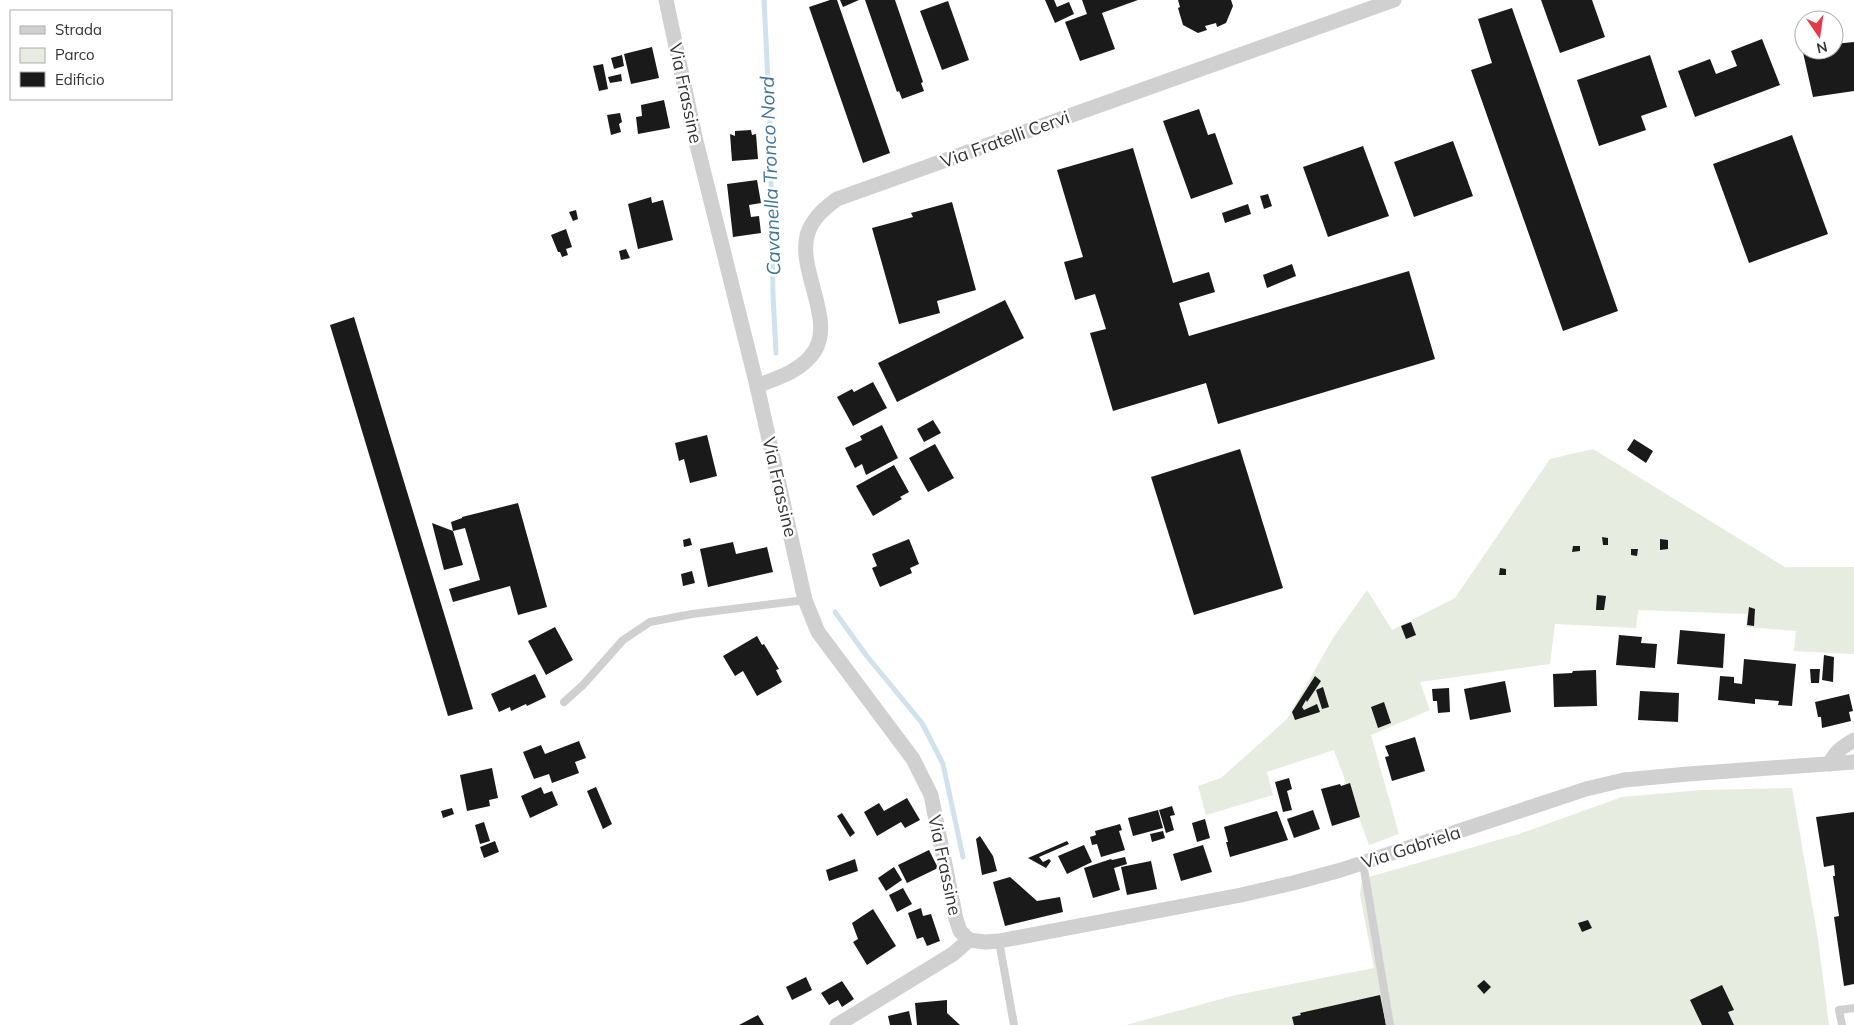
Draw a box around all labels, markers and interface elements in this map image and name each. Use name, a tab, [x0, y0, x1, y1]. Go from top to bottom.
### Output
legend	[10, 10, 172, 100]
north arrow	[1794, 10, 1844, 60]
text: Strada	[55, 20, 102, 39]
text: N	[1815, 38, 1829, 58]
street label: Via Frassine	[664, 41, 708, 145]
text: Parco	[55, 45, 95, 64]
text: Edificio	[55, 70, 105, 89]
water label: Cavanella Tronco Nord	[755, 75, 785, 276]
street label: Via Fratelli Cervi	[937, 105, 1073, 173]
street label: Via Frassine	[757, 435, 803, 539]
street label: Via Frassine	[923, 813, 967, 917]
street label: Via Gabriela	[1359, 820, 1463, 874]

